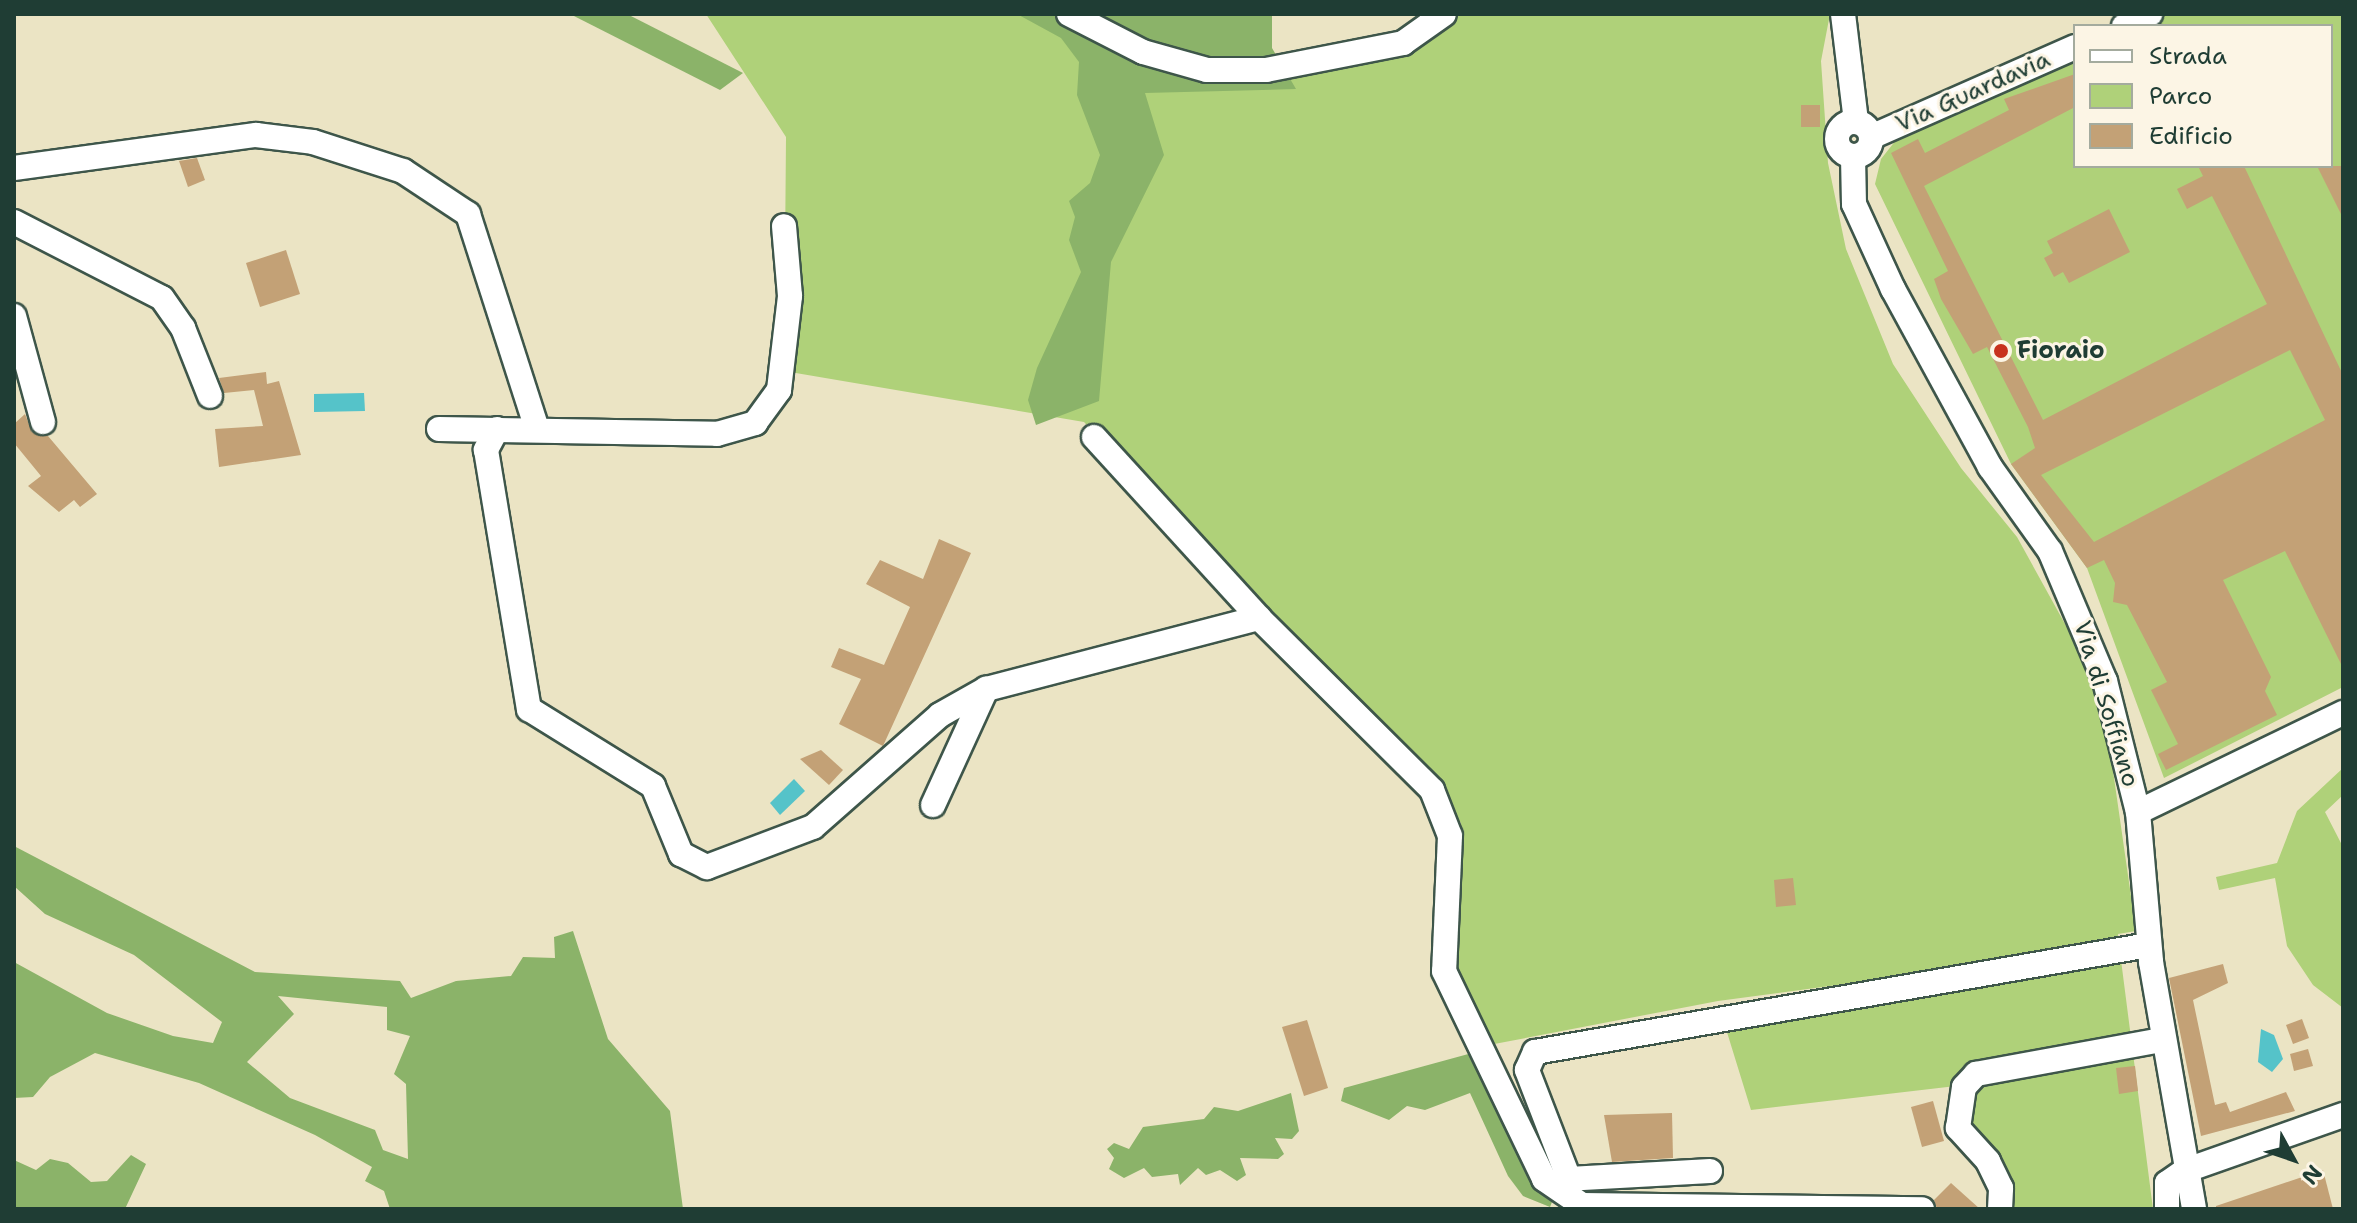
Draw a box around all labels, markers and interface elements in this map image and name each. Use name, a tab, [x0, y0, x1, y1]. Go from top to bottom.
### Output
legend	[2073, 24, 2333, 168]
text: Strada	[2149, 40, 2227, 72]
street label: Via Guardavia	[1891, 45, 2055, 139]
text: Parco	[2149, 80, 2212, 112]
text: Edificio	[2149, 120, 2233, 152]
place label: Fioraio	[2017, 337, 2105, 365]
marker: Fioraio	[1992, 342, 2010, 360]
street label: Via di Soffiano	[2067, 618, 2145, 790]
north arrow	[2253, 1119, 2333, 1199]
text: N	[2295, 1159, 2328, 1191]

